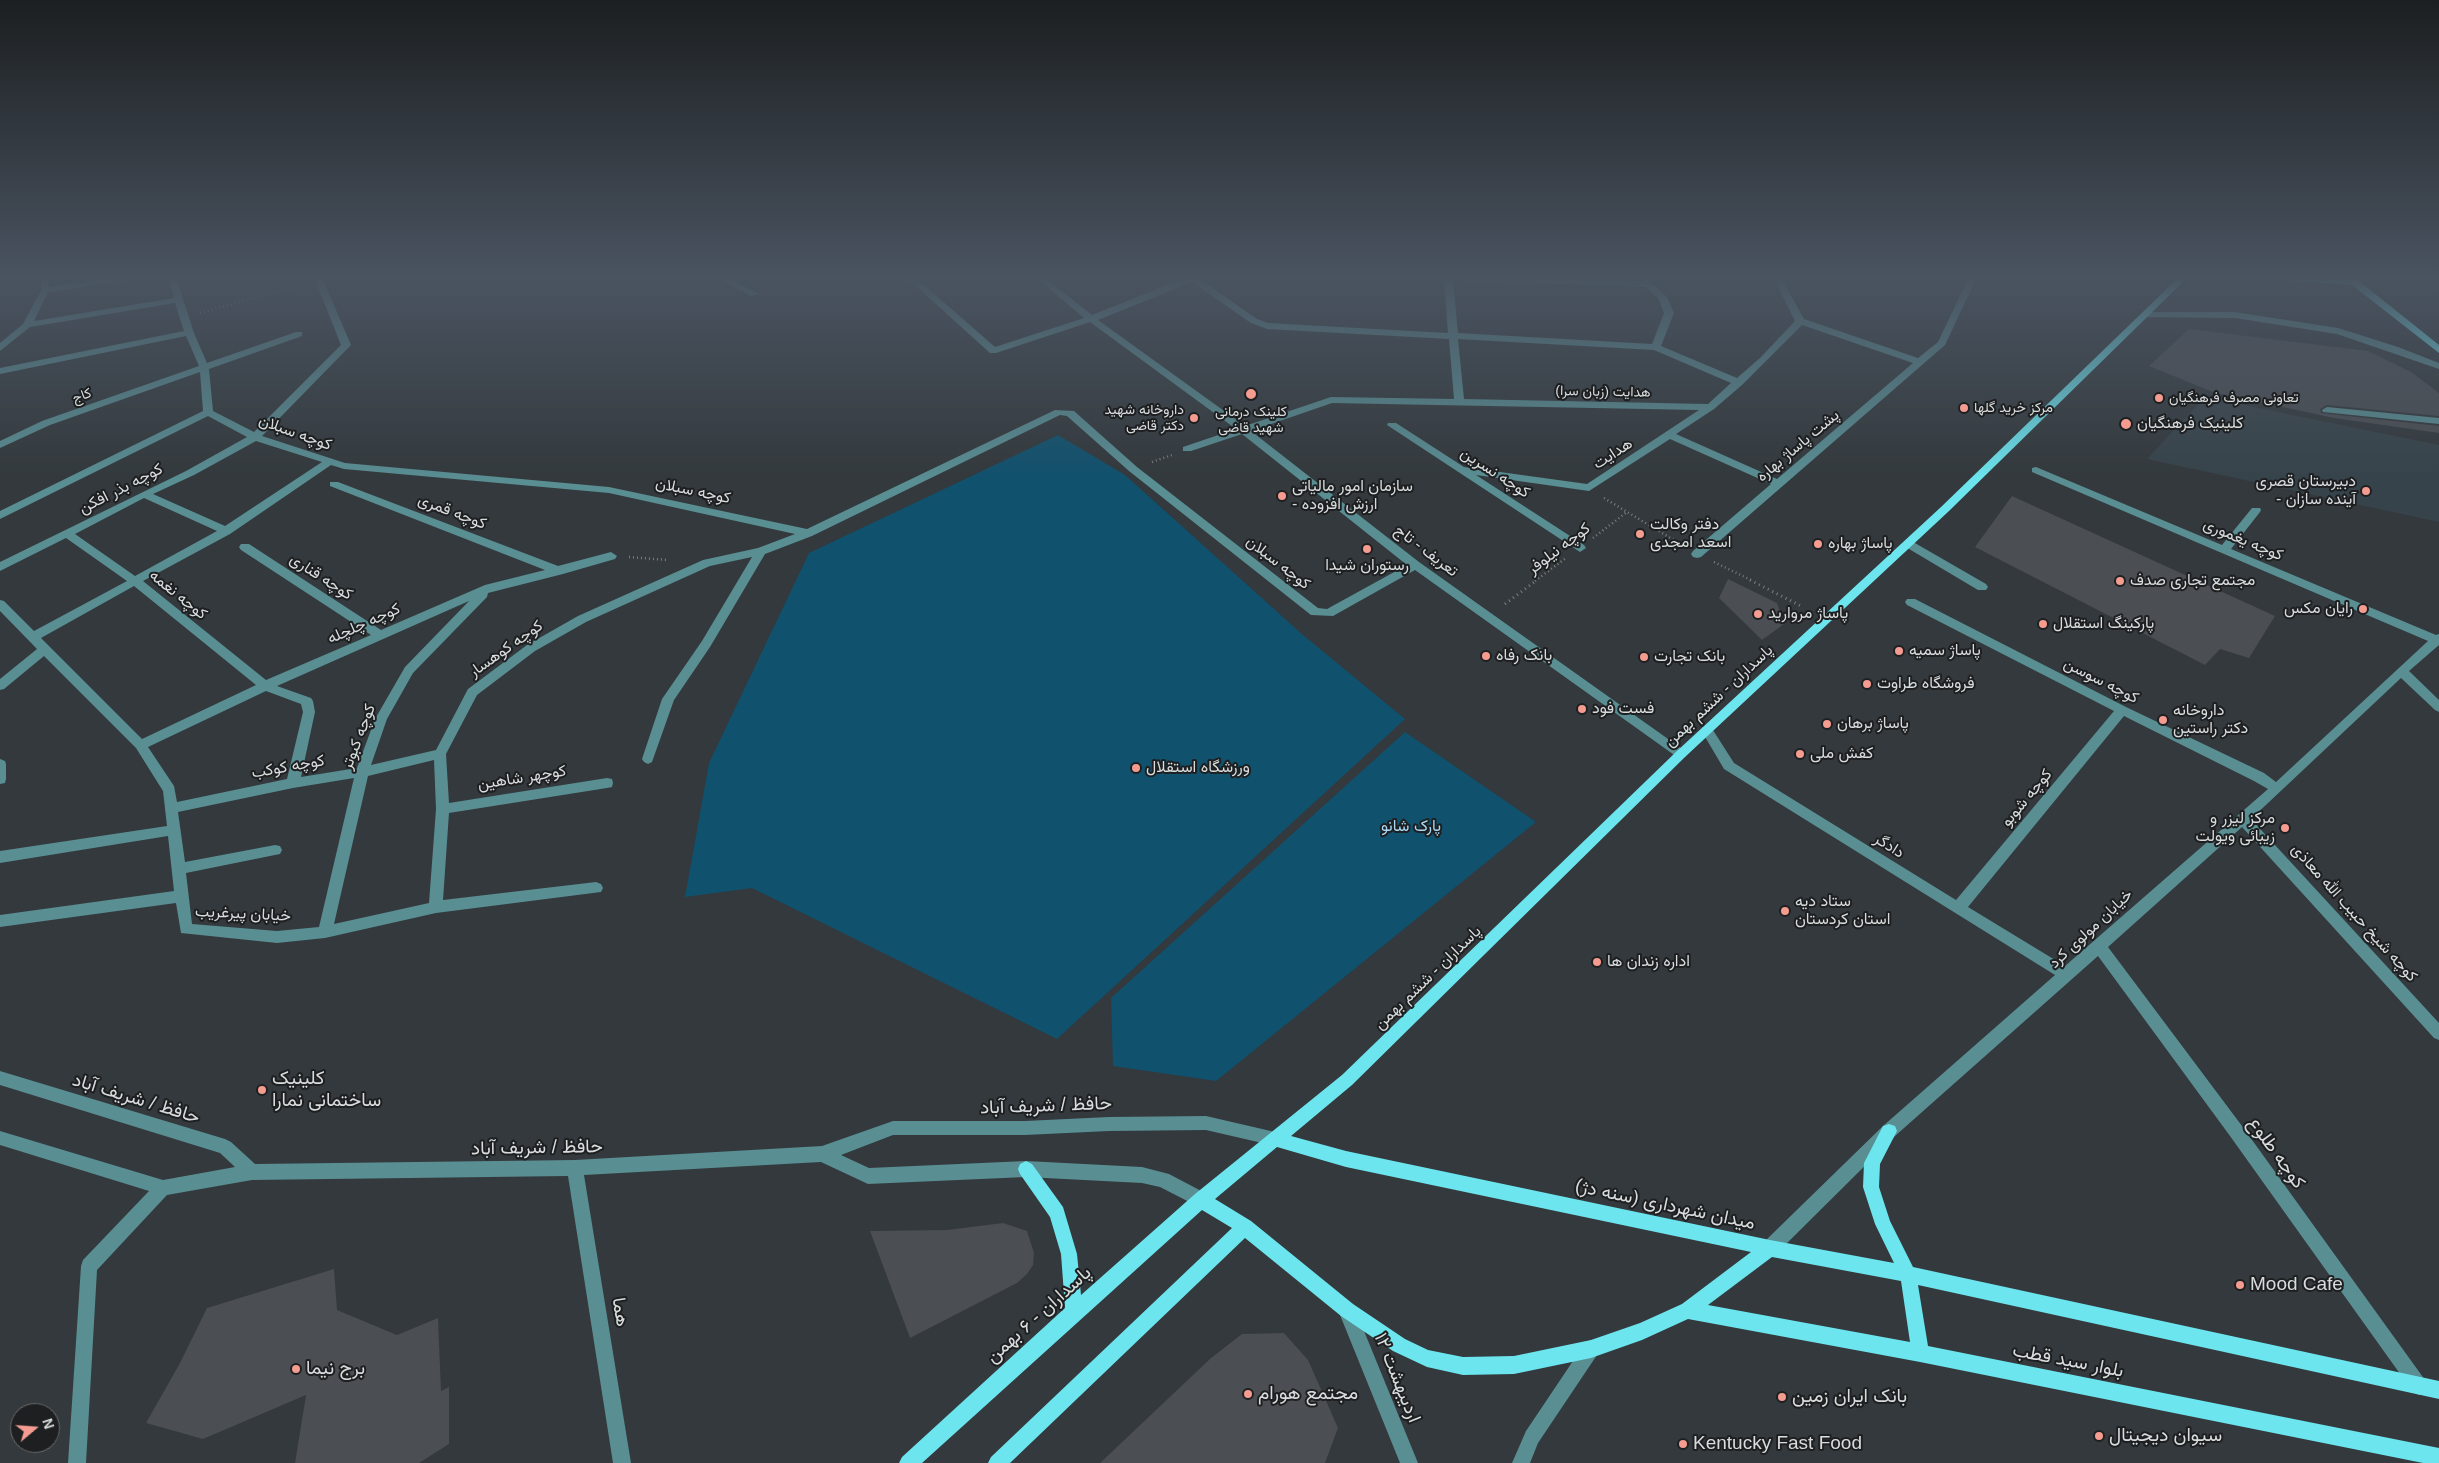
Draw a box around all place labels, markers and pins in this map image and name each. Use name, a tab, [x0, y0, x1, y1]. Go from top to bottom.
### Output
marker: کلینک درمانی شهید قاضی	[1244, 387, 1258, 401]
place label: تعاونی مصرف فرهنگیان	[2169, 390, 2299, 406]
marker: تعاونی مصرف فرهنگیان	[2153, 392, 2165, 404]
place label: مرکز خرید گلها	[1974, 400, 2053, 416]
place label: داروخانه شهید دکتر قاضی	[1105, 402, 1184, 434]
marker: مرکز خرید گلها	[1958, 402, 1970, 414]
place label: کلینک درمانی شهید قاضی	[1215, 404, 1287, 437]
marker: داروخانه شهید دکتر قاضی	[1188, 412, 1200, 424]
place label: کلینیک فرهنگیان	[2137, 414, 2243, 434]
marker: کلینیک فرهنگیان	[2119, 417, 2133, 431]
place label: دبیرستان قصری - آینده سازان	[2256, 472, 2356, 510]
place label: سازمان امور مالیاتی - ارزش افزوده	[1292, 477, 1413, 515]
marker: دبیرستان قصری - آینده سازان	[2360, 485, 2372, 497]
marker: سازمان امور مالیاتی - ارزش افزوده	[1276, 490, 1288, 502]
place label: دفتر وکالت اسعد امجدی	[1650, 515, 1731, 553]
marker: دفتر وکالت اسعد امجدی	[1634, 528, 1646, 540]
place label: پاساژ بهاره	[1828, 534, 1892, 554]
marker: پاساژ بهاره	[1812, 538, 1824, 550]
marker: رستوران شیدا	[1361, 543, 1373, 555]
place label: رستوران شیدا	[1325, 556, 1409, 576]
place label: مجتمع تجاری صدف	[2130, 571, 2255, 591]
marker: مجتمع تجاری صدف	[2114, 575, 2126, 587]
place label: رایان مکس	[2284, 599, 2353, 619]
marker: رایان مکس	[2357, 603, 2369, 615]
place label: پاساژ مروارید	[1768, 604, 1848, 624]
marker: پاساژ مروارید	[1752, 608, 1764, 620]
place label: پارکینگ استقلال	[2053, 614, 2154, 634]
marker: پارکینگ استقلال	[2037, 618, 2049, 630]
place label: پاساژ سمیه	[1909, 641, 1981, 661]
marker: پاساژ سمیه	[1893, 645, 1905, 657]
place label: بانک رفاه	[1496, 646, 1552, 666]
place label: بانک تجارت	[1654, 647, 1725, 667]
marker: بانک رفاه	[1480, 650, 1492, 662]
marker: بانک تجارت	[1638, 651, 1650, 663]
place label: فروشگاه طراوت	[1877, 674, 1975, 694]
marker: فروشگاه طراوت	[1861, 678, 1873, 690]
place label: فست فود	[1592, 699, 1654, 719]
place label: داروخانه دکتر راستین	[2173, 701, 2248, 739]
marker: فست فود	[1576, 703, 1588, 715]
place label: پاساژ برهان	[1837, 714, 1909, 734]
marker: داروخانه دکتر راستین	[2157, 714, 2169, 726]
marker: پاساژ برهان	[1821, 718, 1833, 730]
place label: کفش ملی	[1810, 744, 1873, 764]
marker: کفش ملی	[1794, 748, 1806, 760]
place label: ورزشگاه استقلال	[1146, 758, 1250, 778]
marker: ورزشگاه استقلال	[1130, 762, 1142, 774]
place label: مرکز لیزر و زیبائی ویولت	[2196, 809, 2275, 847]
marker: مرکز لیزر و زیبائی ویولت	[2279, 822, 2291, 834]
place label: ستاد دیه استان کردستان	[1795, 892, 1890, 930]
marker: ستاد دیه استان کردستان	[1779, 905, 1791, 917]
place label: اداره زندان ها	[1607, 952, 1690, 972]
marker: اداره زندان ها	[1591, 956, 1603, 968]
place label: کلینیک ساختمانی نمارا	[272, 1068, 381, 1112]
marker: کلینیک ساختمانی نمارا	[256, 1084, 268, 1096]
place label: Mood Cafe	[2250, 1274, 2343, 1296]
marker: Mood Cafe	[2234, 1279, 2246, 1291]
place label: برج نیما	[306, 1358, 365, 1380]
marker: برج نیما	[290, 1363, 302, 1375]
place label: مجتمع هورام	[1258, 1383, 1358, 1405]
place label: بانک ایران زمین	[1792, 1386, 1907, 1408]
marker: مجتمع هورام	[1242, 1388, 1254, 1400]
marker: بانک ایران زمین	[1776, 1391, 1788, 1403]
place label: سیوان دیجیتال	[2109, 1425, 2222, 1447]
marker: سیوان دیجیتال	[2093, 1430, 2105, 1442]
place label: Kentucky Fast Food	[1693, 1433, 1862, 1455]
marker: Kentucky Fast Food	[1677, 1438, 1689, 1450]

